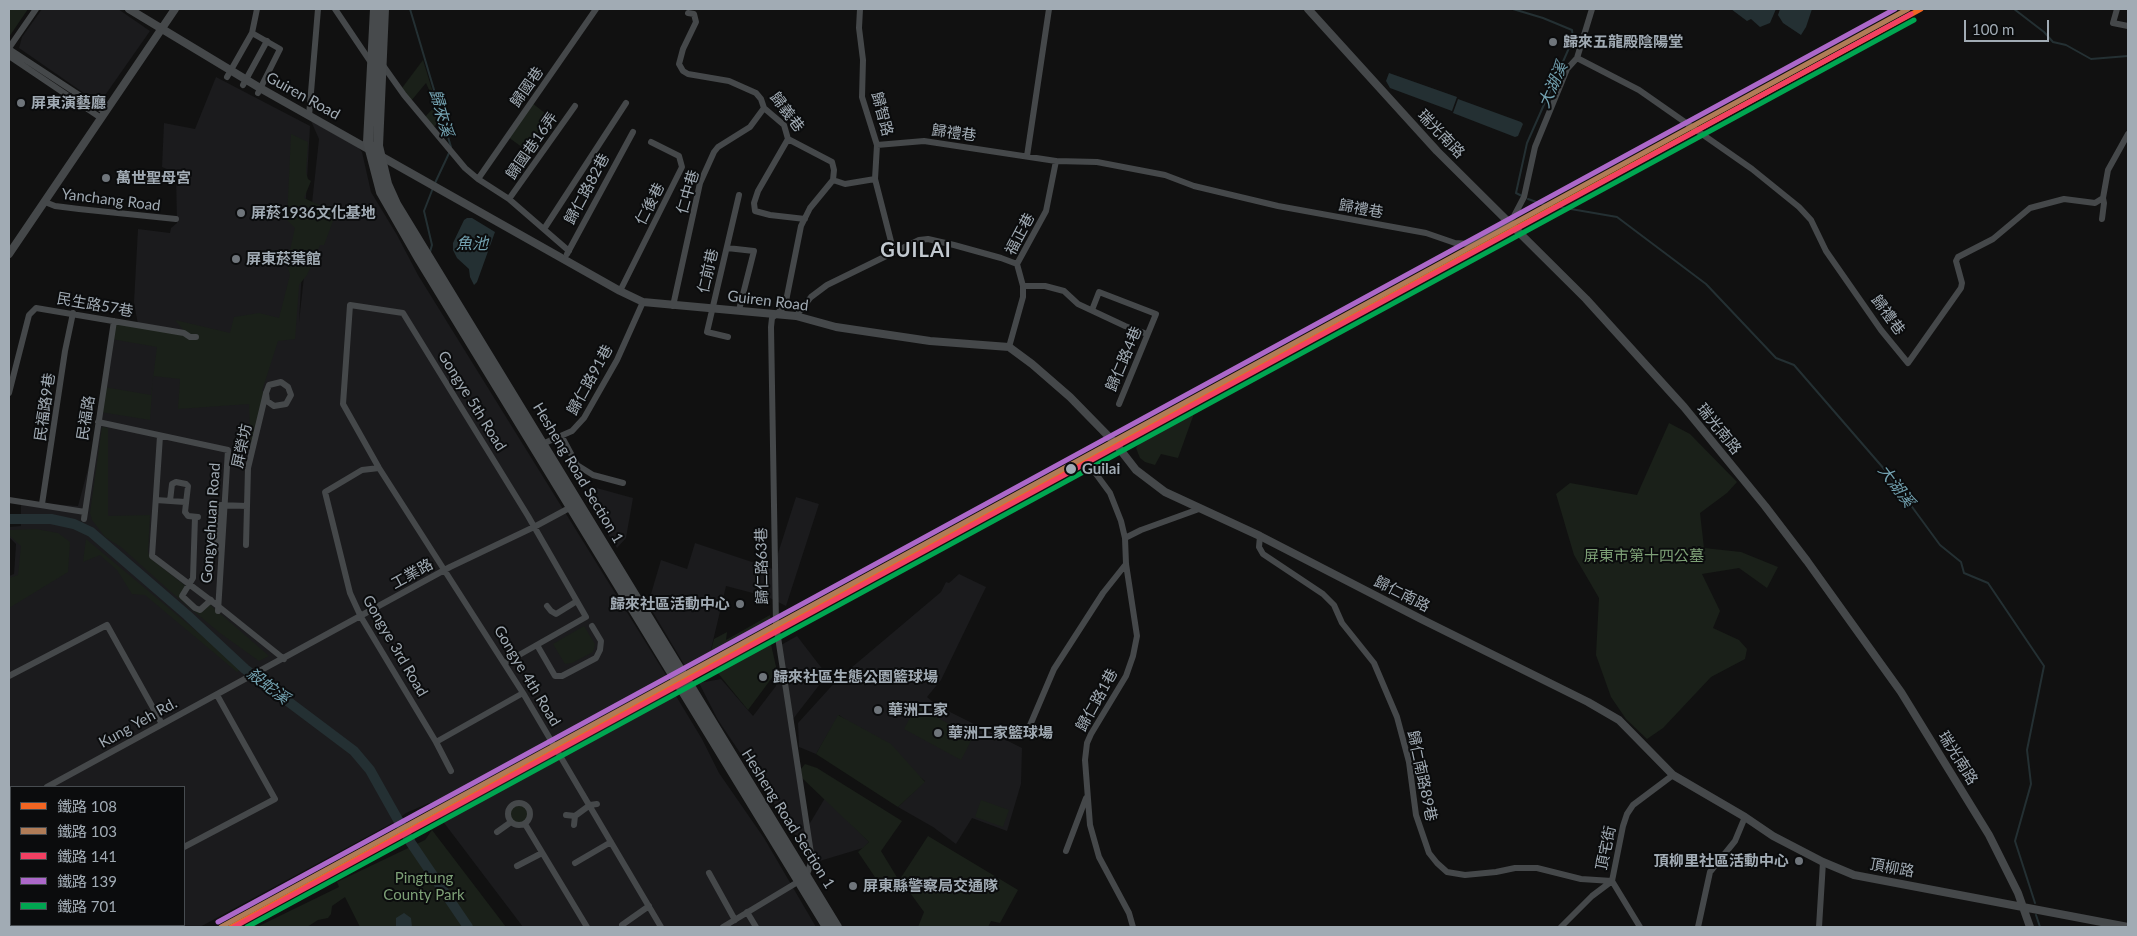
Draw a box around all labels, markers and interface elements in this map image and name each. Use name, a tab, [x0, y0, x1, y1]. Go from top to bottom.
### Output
scale bar	[1967, 10, 2052, 42]
text: 100 m	[1972, 20, 2014, 38]
place label: 歸來五龍殿陰陽堂	[1563, 33, 1683, 51]
marker: 歸來五龍殿陰陽堂	[1547, 36, 1559, 48]
water label: 大湖溪	[1534, 59, 1572, 111]
street label: 歸國巷	[507, 63, 547, 111]
street label: Guiren Road	[263, 68, 343, 124]
water label: 歸來溪	[425, 87, 457, 139]
street label: 歸義巷	[766, 89, 808, 135]
street label: 歸智路	[867, 90, 897, 138]
place label: 屏東演藝廳	[31, 94, 106, 112]
marker: 屏東演藝廳	[15, 97, 27, 109]
street label: 瑞光南路	[1414, 106, 1468, 162]
street label: 歸國巷16弄	[502, 109, 562, 183]
street label: 歸禮巷	[931, 121, 977, 145]
street label: 歸仁路82巷	[561, 151, 613, 227]
street label: 仁中巷	[673, 168, 703, 216]
place label: 萬世聖母宮	[116, 169, 191, 187]
marker: 萬世聖母宮	[100, 172, 112, 184]
street label: 仁後巷	[632, 180, 668, 228]
street label: Yanchang Road	[60, 185, 162, 215]
street label: 歸禮巷	[1337, 196, 1385, 222]
place label: 屏菸1936文化基地	[251, 204, 376, 222]
marker: 屏菸1936文化基地	[235, 207, 247, 219]
street label: 福正巷	[1001, 210, 1039, 258]
water label: 魚池	[456, 234, 488, 254]
district label: GUILAI	[879, 239, 953, 263]
street label: 仁前巷	[694, 247, 722, 295]
place label: 屏東菸葉館	[246, 250, 321, 268]
marker: 屏東菸葉館	[230, 253, 242, 265]
street label: Guiren Road	[727, 287, 809, 315]
street label: 民生路57巷	[55, 289, 135, 321]
street label: 歸禮巷	[1867, 292, 1909, 338]
street label: 歸仁路4巷	[1102, 324, 1146, 394]
street label: 歸仁路91巷	[563, 342, 617, 418]
street label: Gongye 5th Road	[434, 348, 510, 454]
street label: 民福路9巷	[31, 372, 59, 442]
street label: 民福路	[74, 394, 98, 442]
street label: Hesheng Road Section 1	[529, 399, 627, 547]
street label: 瑞光南路	[1693, 400, 1745, 458]
street label: 屏榮坊	[229, 422, 255, 470]
place label: Guilai	[1082, 460, 1120, 478]
water label: 大湖溪	[1874, 461, 1918, 511]
street label: Gongyehuan Road	[198, 462, 224, 584]
marker: Guilai	[1064, 462, 1078, 476]
street label: 歸仁路63巷	[752, 527, 772, 605]
park label: 屏東市第十四公墓	[1584, 547, 1704, 565]
street label: 工業路	[388, 555, 436, 593]
street label: 歸仁南路	[1371, 572, 1433, 616]
street label: Gongye 3rd Road	[359, 592, 431, 700]
place label: 歸來社區活動中心	[610, 595, 730, 613]
marker: 歸來社區活動中心	[734, 598, 746, 610]
street label: Gongye 4th Road	[490, 622, 564, 730]
water label: 殺蛇溪	[243, 664, 293, 708]
street label: 歸仁路1巷	[1072, 666, 1122, 734]
place label: 歸來社區生態公園籃球場	[773, 668, 938, 686]
marker: 歸來社區生態公園籃球場	[757, 671, 769, 683]
street label: Kung Yeh Rd.	[96, 694, 180, 752]
place label: 華洲工家	[888, 701, 948, 719]
marker: 華洲工家	[872, 704, 884, 716]
place label: 華洲工家籃球場	[948, 724, 1053, 742]
marker: 華洲工家籃球場	[932, 727, 944, 739]
street label: 瑞光南路	[1934, 728, 1982, 788]
street label: 歸仁南路89巷	[1404, 729, 1440, 823]
street label: Hesheng Road Section 1	[738, 746, 838, 892]
legend	[10, 786, 185, 926]
text: 鐵路 108	[57, 797, 117, 815]
text: 鐵路 103	[57, 822, 117, 840]
street label: 頂宅街	[1593, 824, 1619, 872]
text: 鐵路 141	[57, 847, 117, 865]
place label: 頂柳里社區活動中心	[1654, 852, 1789, 870]
marker: 頂柳里社區活動中心	[1793, 855, 1805, 867]
street label: 頂柳路	[1868, 855, 1916, 881]
park label: Pingtung County Park	[383, 869, 465, 904]
text: 鐵路 139	[57, 872, 117, 890]
place label: 屏東縣警察局交通隊	[863, 877, 998, 895]
marker: 屏東縣警察局交通隊	[847, 880, 859, 892]
text: 鐵路 701	[57, 897, 117, 915]

